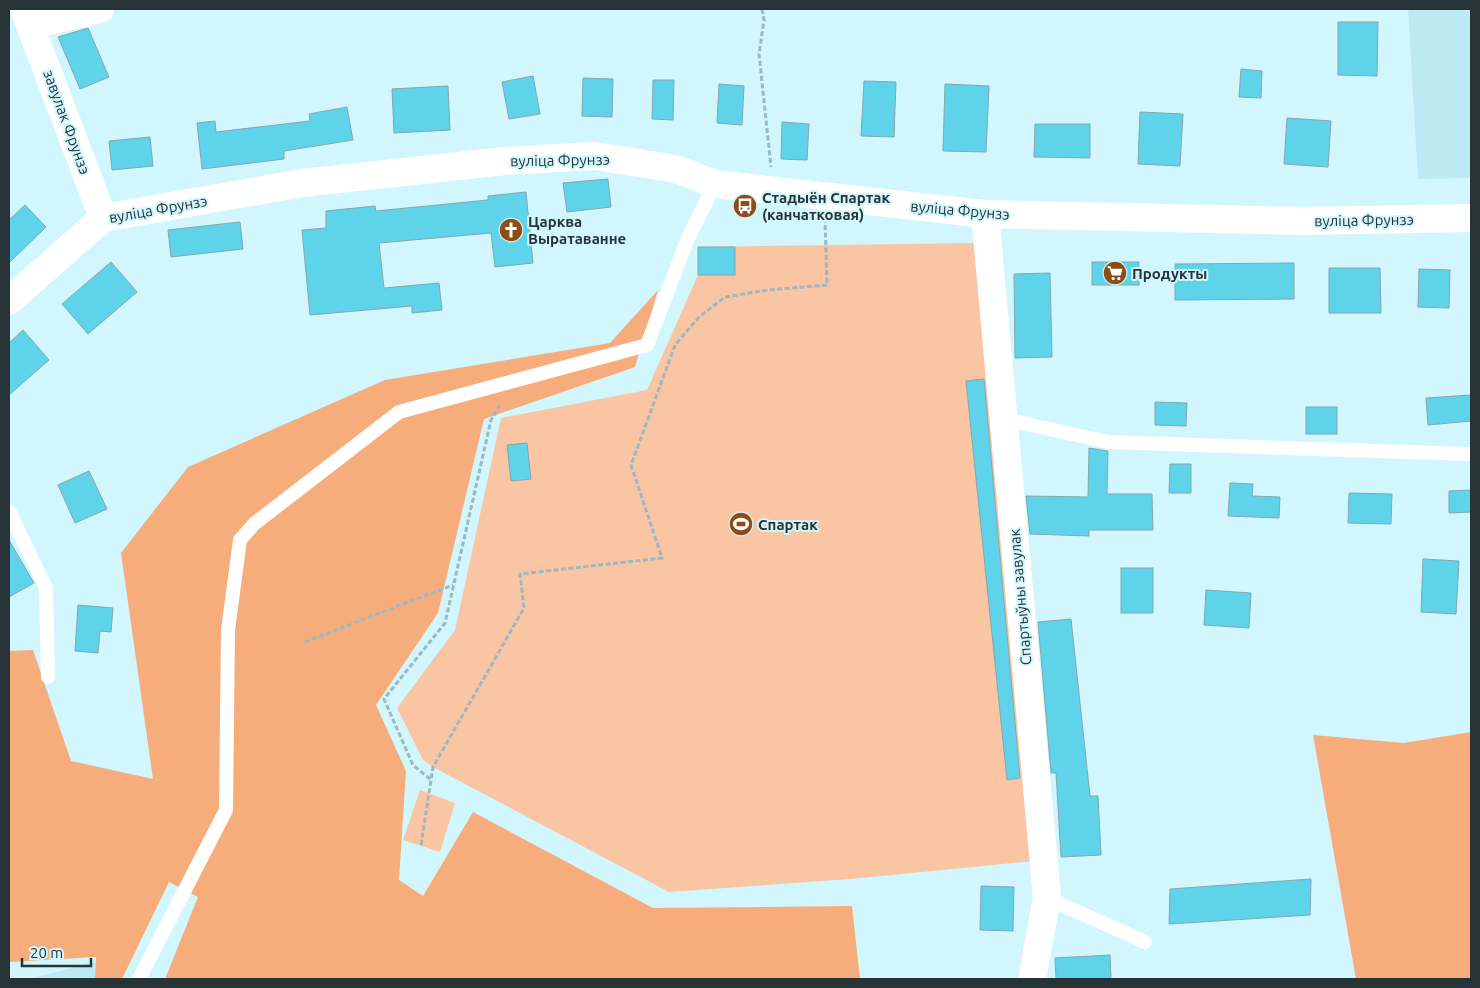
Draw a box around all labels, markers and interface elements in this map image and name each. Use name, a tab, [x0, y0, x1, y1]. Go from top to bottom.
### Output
street label: завулак Фрунзэ	[40, 67, 94, 177]
street label: вуліца Фрунзэ	[510, 151, 610, 169]
place label: Стадыён Спартак (канчатковая)	[762, 189, 890, 223]
street label: вуліца Фрунзэ	[107, 192, 209, 226]
bus stop icon: Стадыён Спартак (канчатковая)	[732, 193, 758, 219]
street label: вуліца Фрунзэ	[910, 197, 1010, 223]
street label: вуліца Фрунзэ	[1314, 211, 1414, 229]
place label: Царква Выратаванне	[528, 213, 626, 247]
church icon: Царква Выратаванне	[498, 217, 524, 243]
supermarket icon: Продукты	[1102, 260, 1128, 286]
place label: Продукты	[1132, 265, 1207, 282]
sports icon: Спартак	[728, 511, 754, 537]
place label: Спартак	[758, 516, 818, 533]
street label: Спартыўны завулак	[1006, 528, 1034, 666]
scale bar	[22, 936, 91, 968]
text: 20 m	[30, 944, 63, 961]

